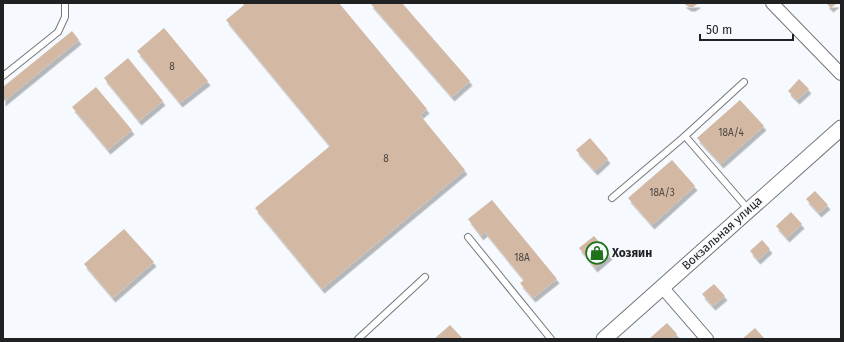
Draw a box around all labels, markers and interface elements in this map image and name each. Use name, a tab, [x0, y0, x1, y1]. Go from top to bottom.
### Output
scale bar	[700, 16, 793, 42]
text: 50 m	[706, 23, 732, 37]
house number: 8	[169, 61, 175, 73]
house number: 18А/4	[718, 127, 744, 139]
house number: 8	[383, 153, 389, 165]
house number: 18А/3	[649, 187, 675, 199]
street label: Вокзальная улица	[679, 193, 765, 273]
shop icon: Хозяин	[584, 240, 610, 266]
place label: Хозяин	[611, 246, 652, 260]
house number: 18А	[514, 252, 530, 264]

